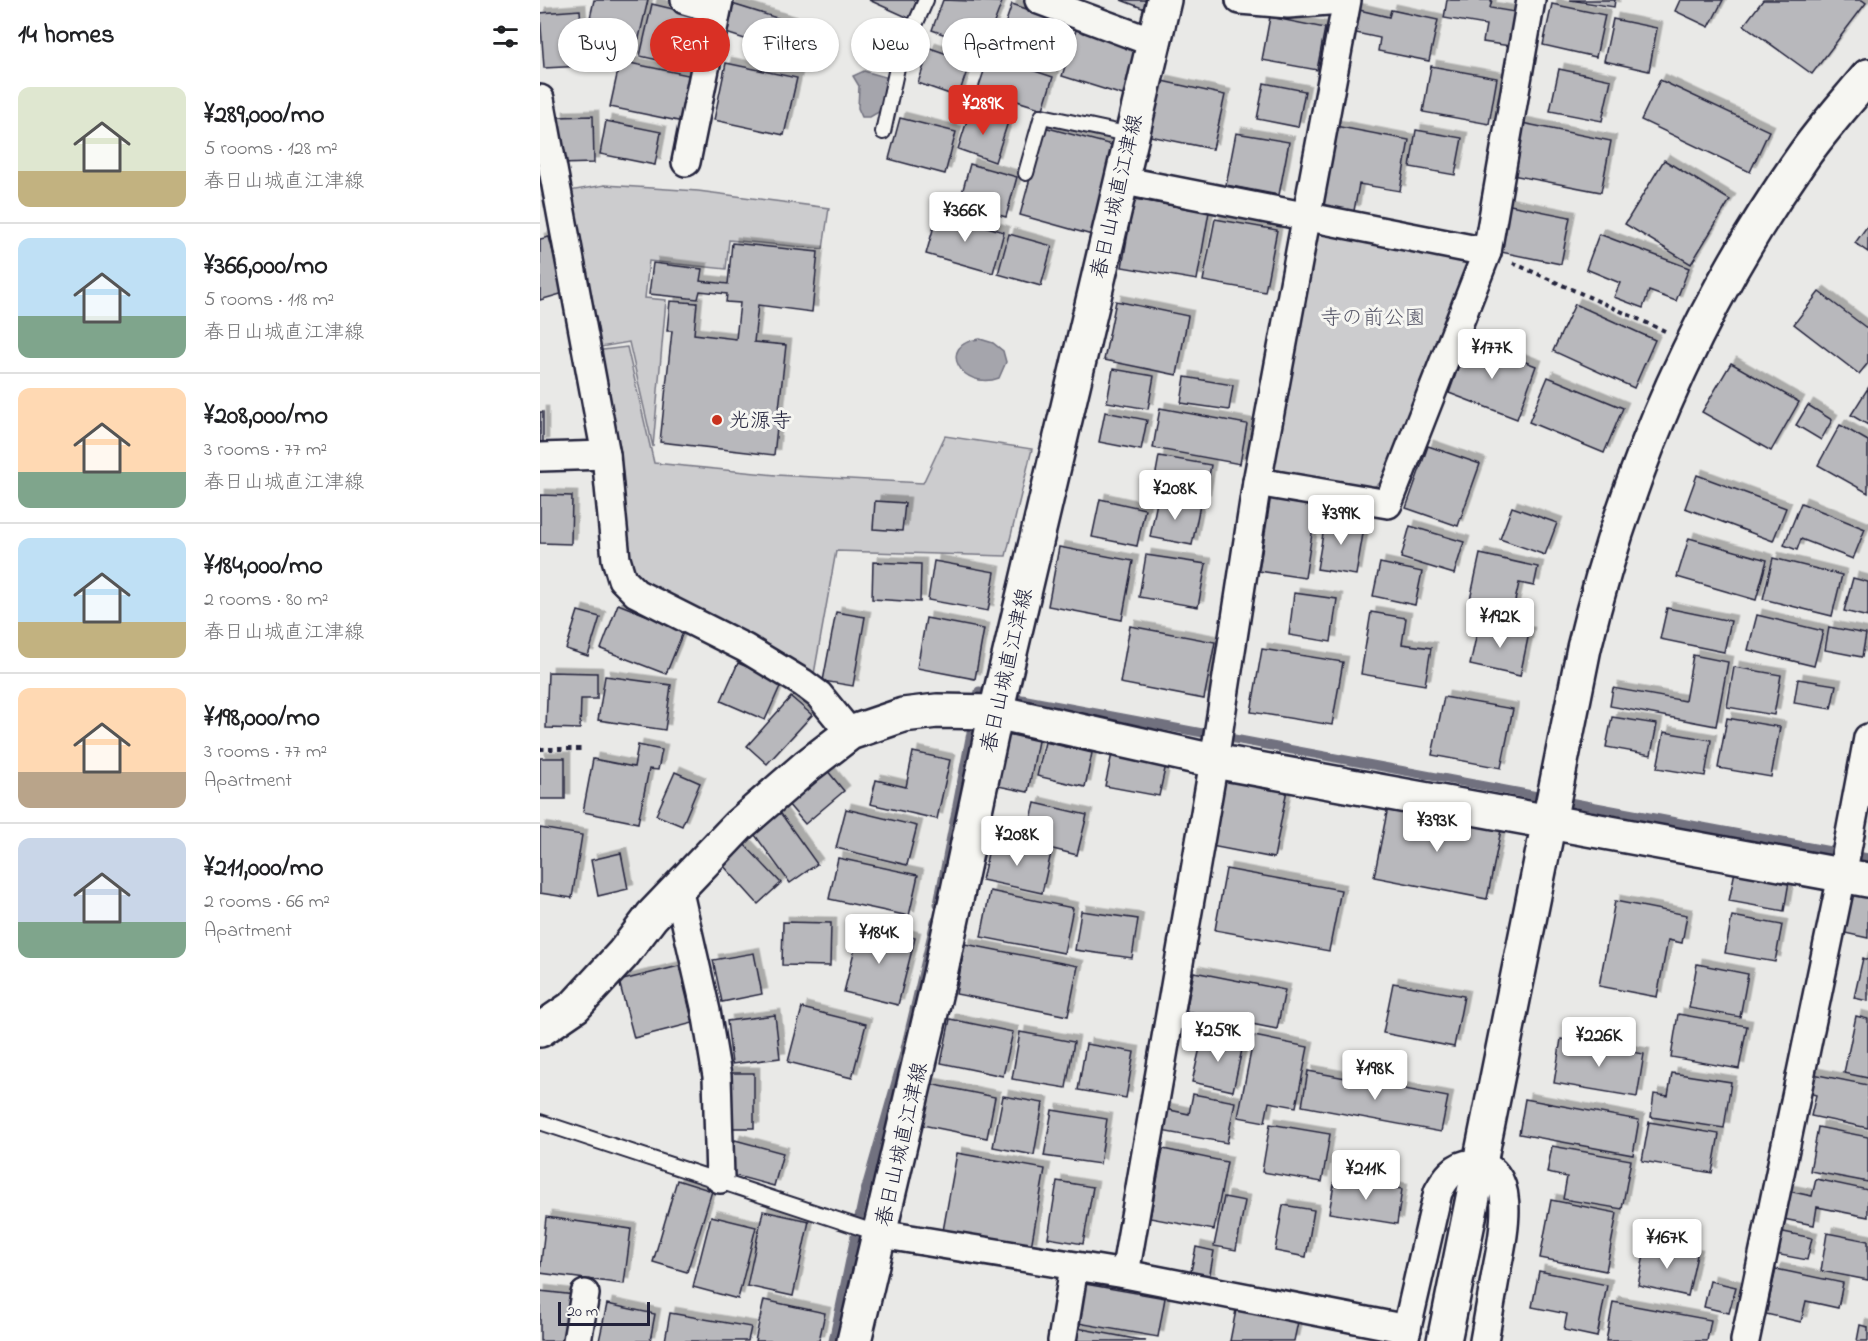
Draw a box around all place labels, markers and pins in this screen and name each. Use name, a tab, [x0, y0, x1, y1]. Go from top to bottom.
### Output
pin: ¥289K	[941, 85, 1025, 136]
pin: ¥366K	[923, 192, 1007, 243]
pin: ¥177K	[1450, 329, 1534, 380]
place label: 光源寺	[729, 407, 792, 437]
marker: 光源寺	[710, 413, 724, 427]
pin: ¥208K	[1133, 470, 1217, 521]
pin: ¥399K	[1299, 495, 1383, 546]
pin: ¥192K	[1458, 598, 1542, 649]
pin: ¥393K	[1395, 802, 1479, 853]
pin: ¥208K	[975, 816, 1059, 867]
pin: ¥184K	[837, 914, 921, 965]
pin: ¥259K	[1176, 1012, 1260, 1063]
pin: ¥226K	[1557, 1017, 1641, 1068]
pin: ¥198K	[1333, 1050, 1417, 1101]
pin: ¥211K	[1324, 1150, 1408, 1201]
pin: ¥167K	[1625, 1219, 1709, 1270]

